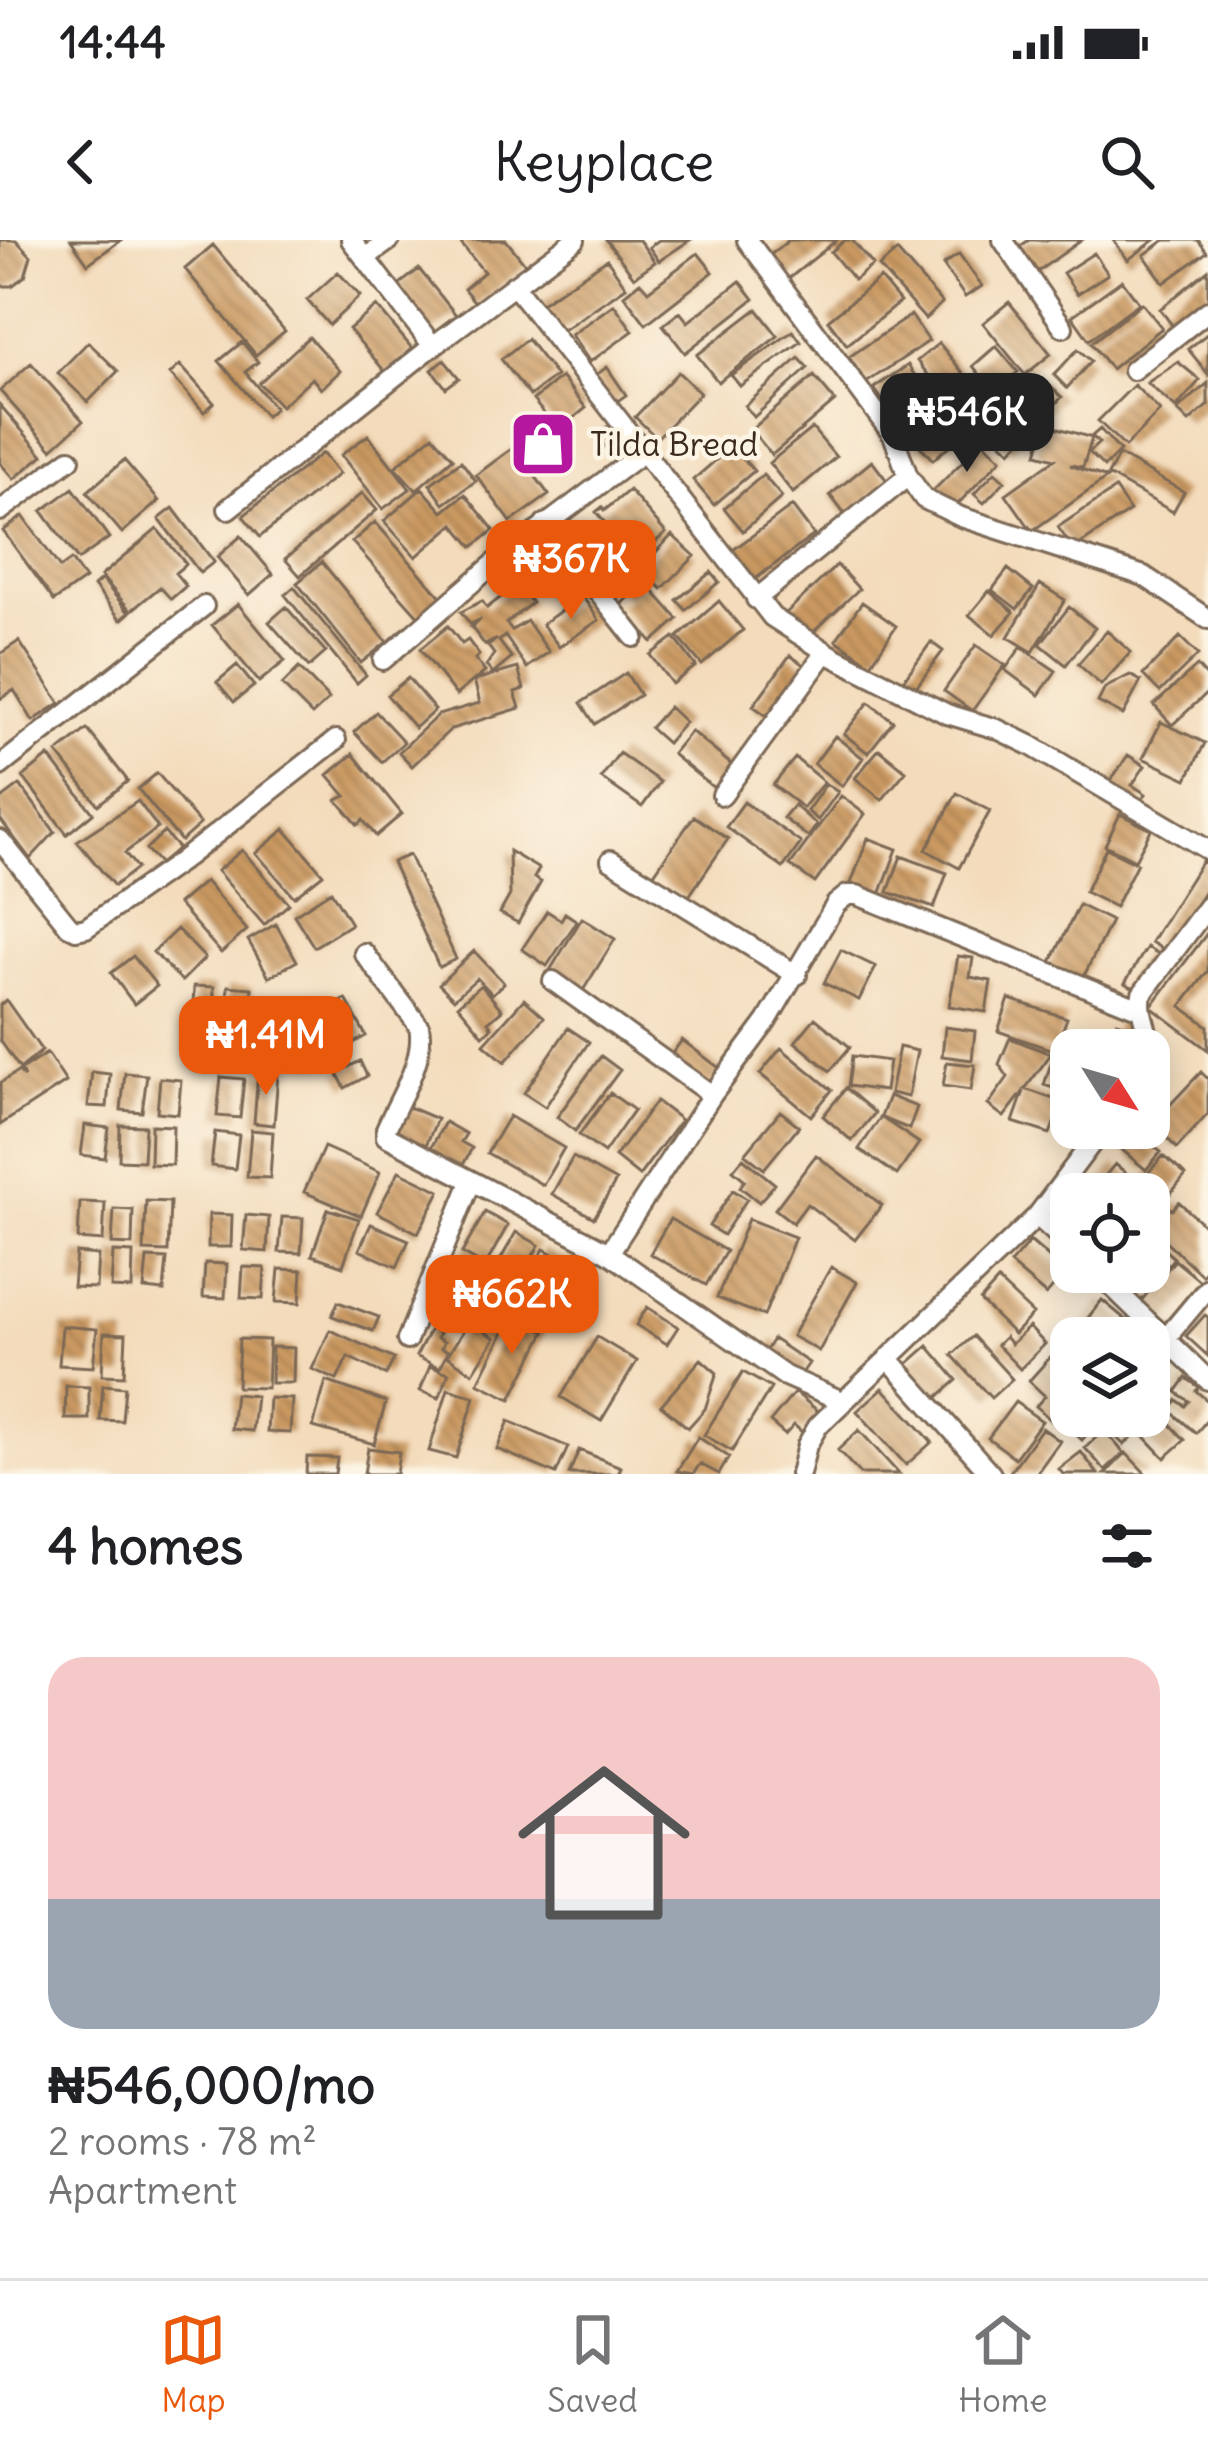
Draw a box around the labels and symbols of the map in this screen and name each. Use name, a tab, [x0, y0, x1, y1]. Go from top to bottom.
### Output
pin: ₦546K	[883, 373, 1051, 475]
shop icon: Tilda Bread	[508, 409, 578, 479]
place label: Tilda Bread	[590, 423, 758, 465]
pin: ₦367K	[487, 520, 655, 622]
pin: ₦1.41M	[168, 996, 364, 1098]
north arrow	[1050, 1029, 1170, 1149]
pin: ₦662K	[428, 1255, 596, 1357]

